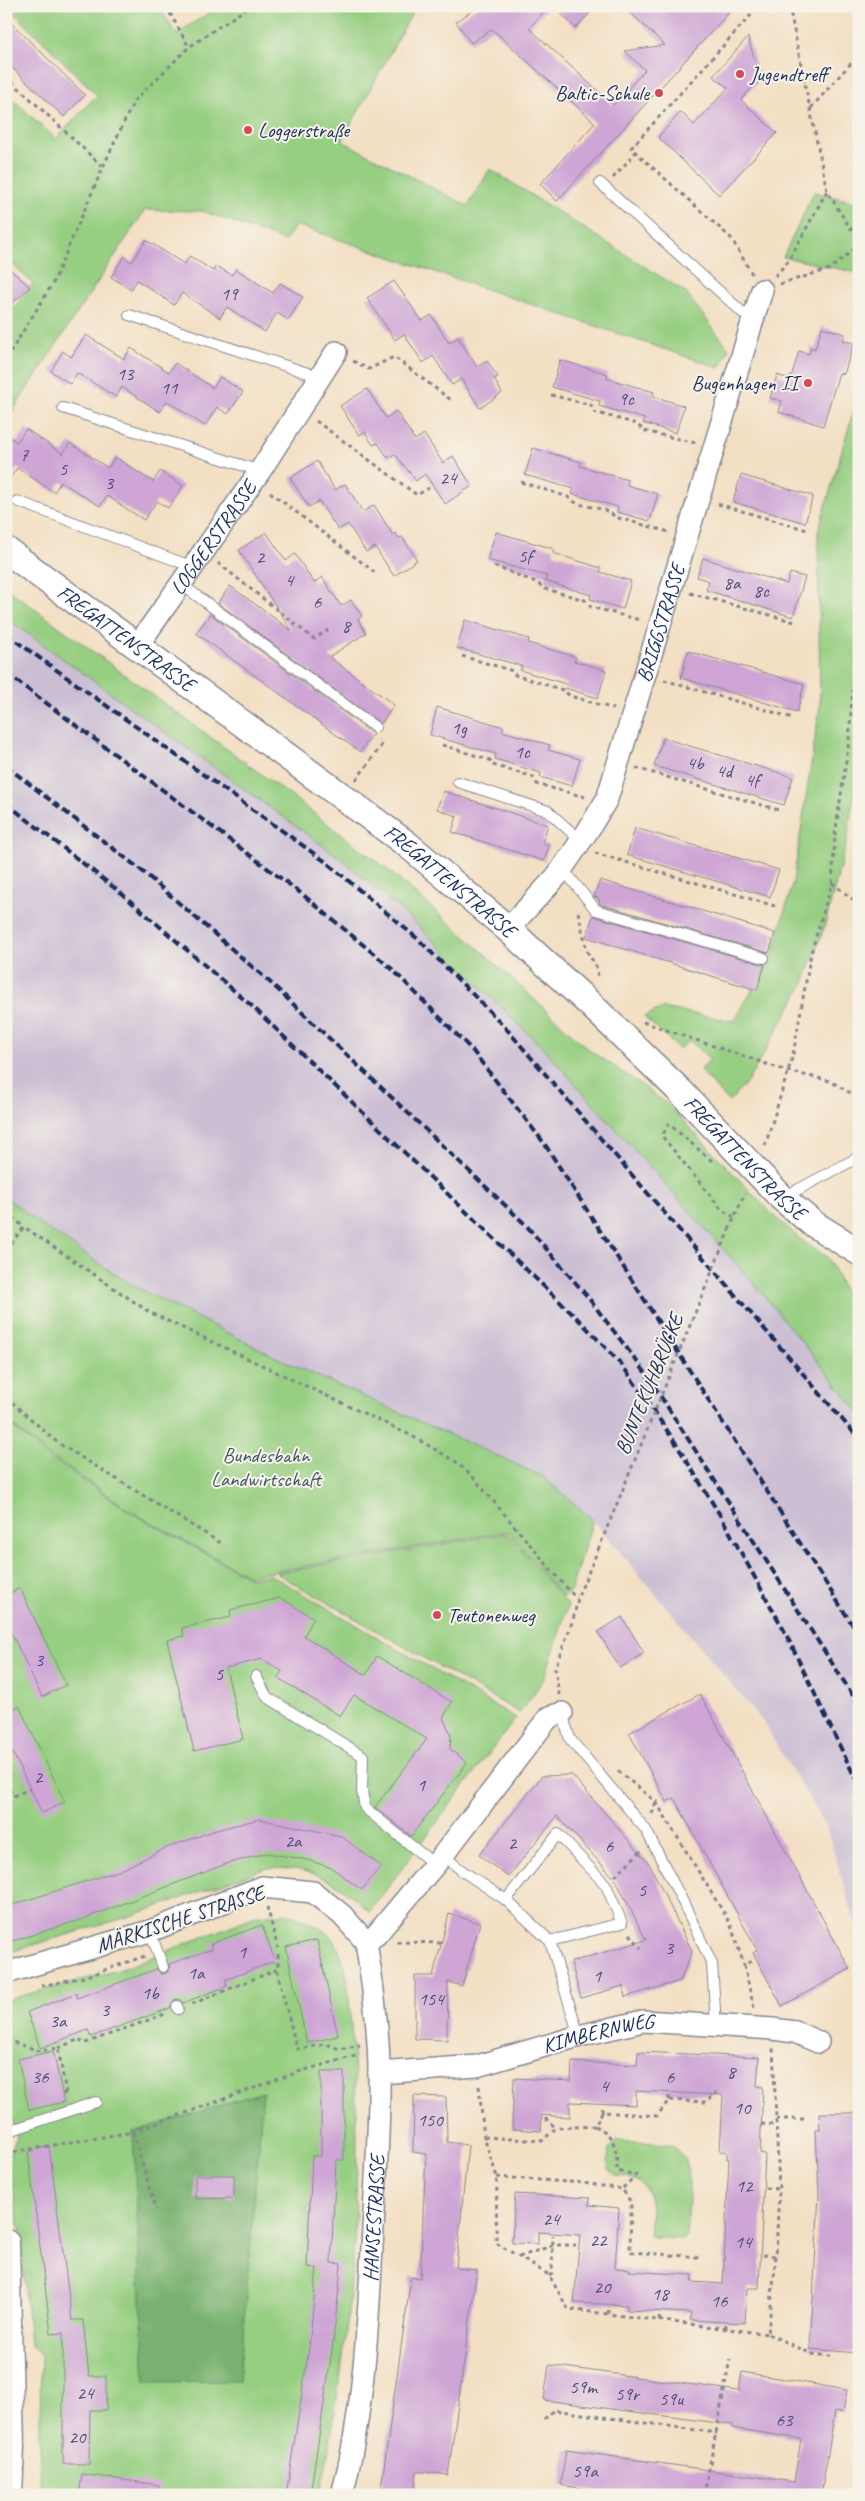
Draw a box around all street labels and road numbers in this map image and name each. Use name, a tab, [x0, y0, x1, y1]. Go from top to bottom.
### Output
street label: LOGGERSTRASSE	[164, 473, 264, 600]
street label: BRIGGSTRASSE	[630, 559, 691, 685]
street label: FREGATTENSTRASSE	[52, 579, 202, 699]
street label: FREGATTENSTRASSE	[379, 819, 524, 945]
street label: FREGATTENSTRASSE	[678, 1090, 814, 1227]
street label: BUNTEKUHBRÜCKE	[609, 1307, 690, 1458]
street label: MÄRKISCHE STRASSE	[93, 1879, 270, 1958]
street label: KIMBERNWEG	[539, 2008, 657, 2059]
street label: HANSESTRASSE	[357, 2151, 390, 2282]

